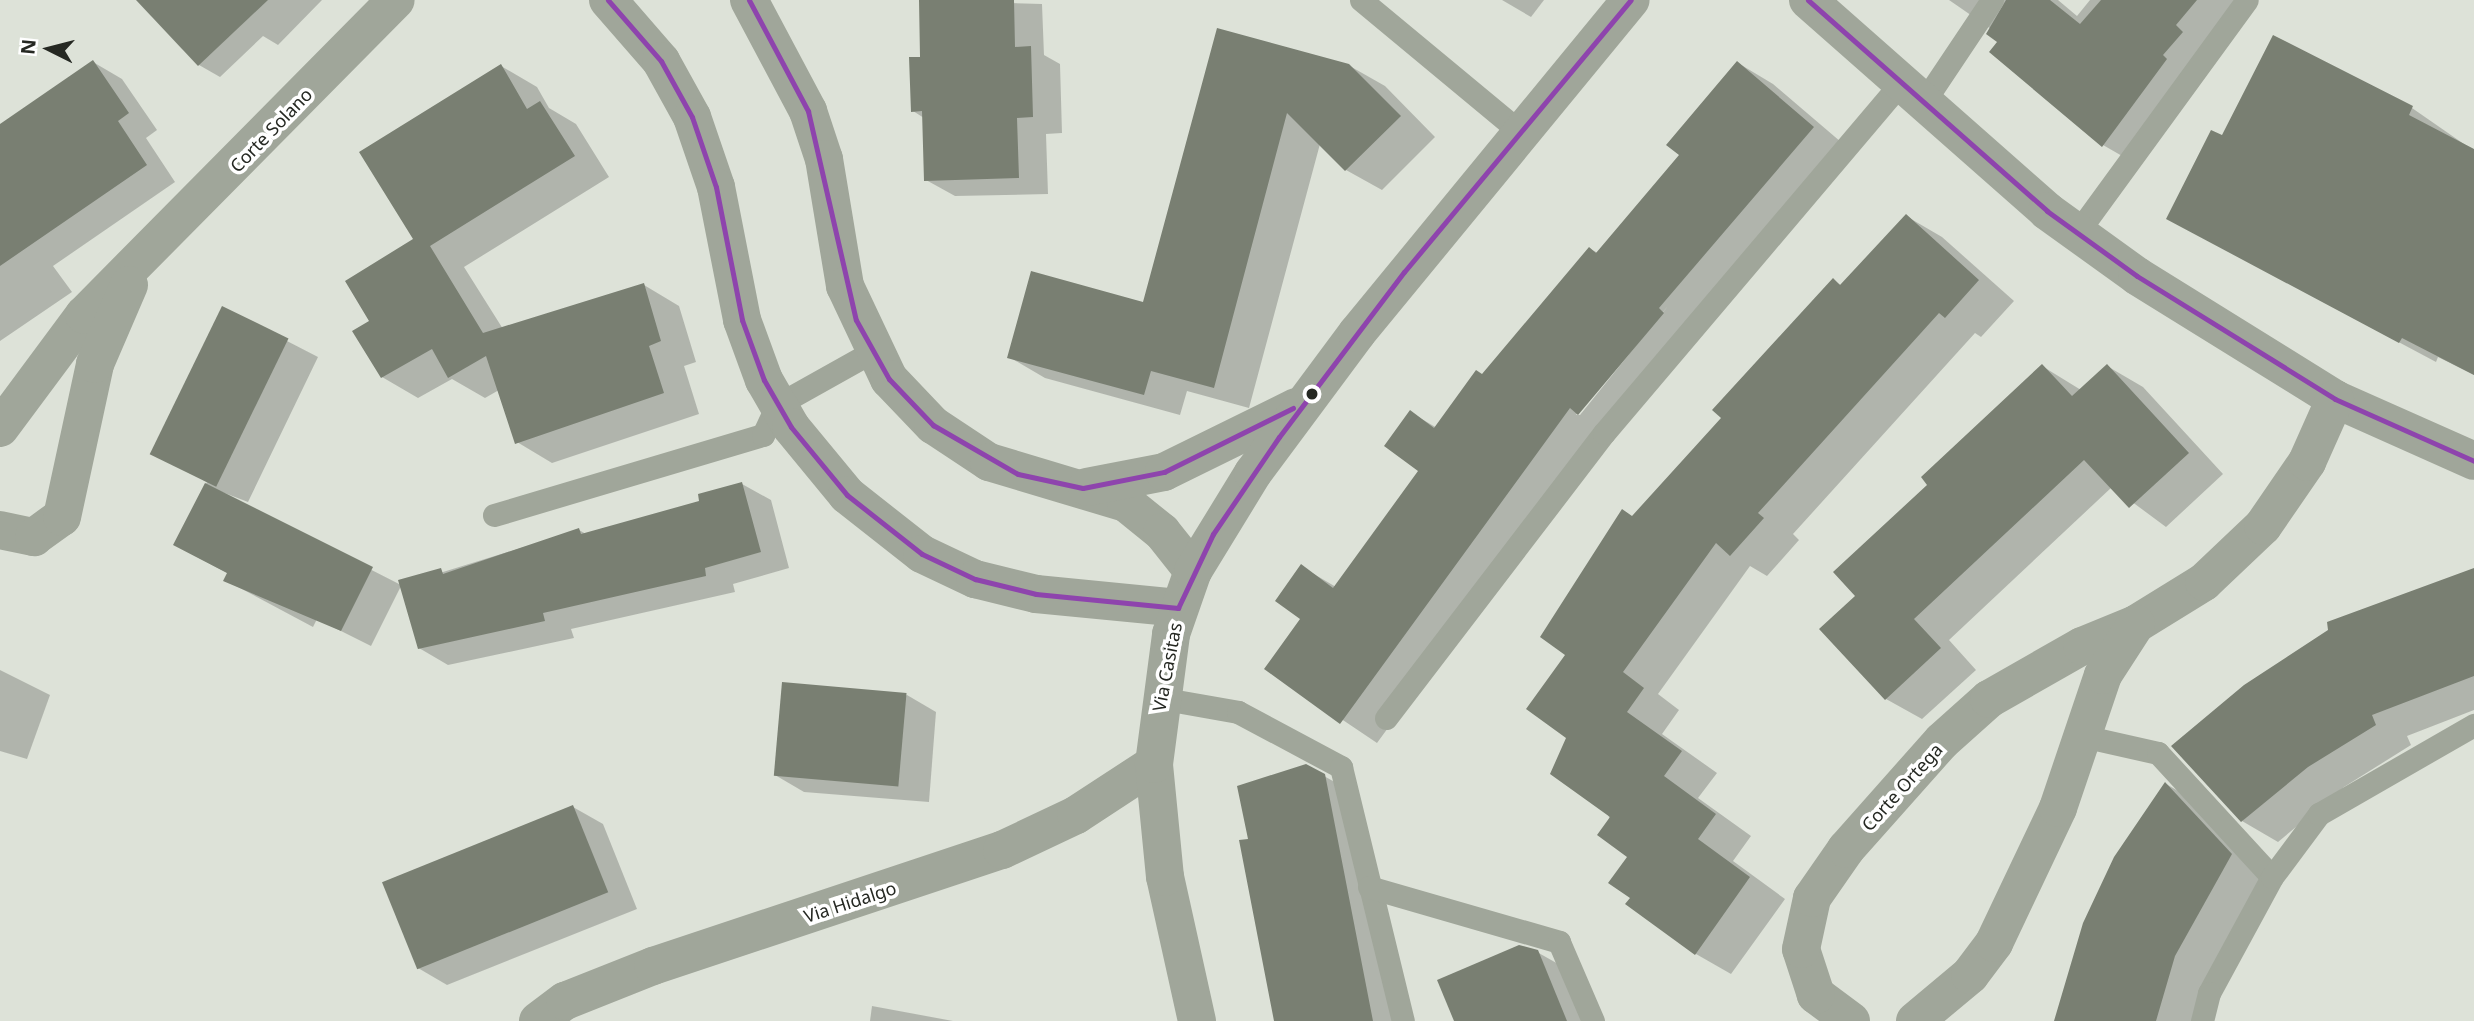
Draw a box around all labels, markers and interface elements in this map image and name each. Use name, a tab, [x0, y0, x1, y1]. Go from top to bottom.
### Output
north arrow	[14, 14, 84, 84]
text: N	[14, 38, 42, 56]
street label: Corte Solano	[226, 83, 316, 177]
unlabelled marker	[1305, 387, 1319, 401]
street label: Via Casitas	[1148, 621, 1186, 713]
street label: Corte Ortega	[1857, 739, 1947, 835]
street label: Via Hidalgo	[801, 877, 899, 927]

